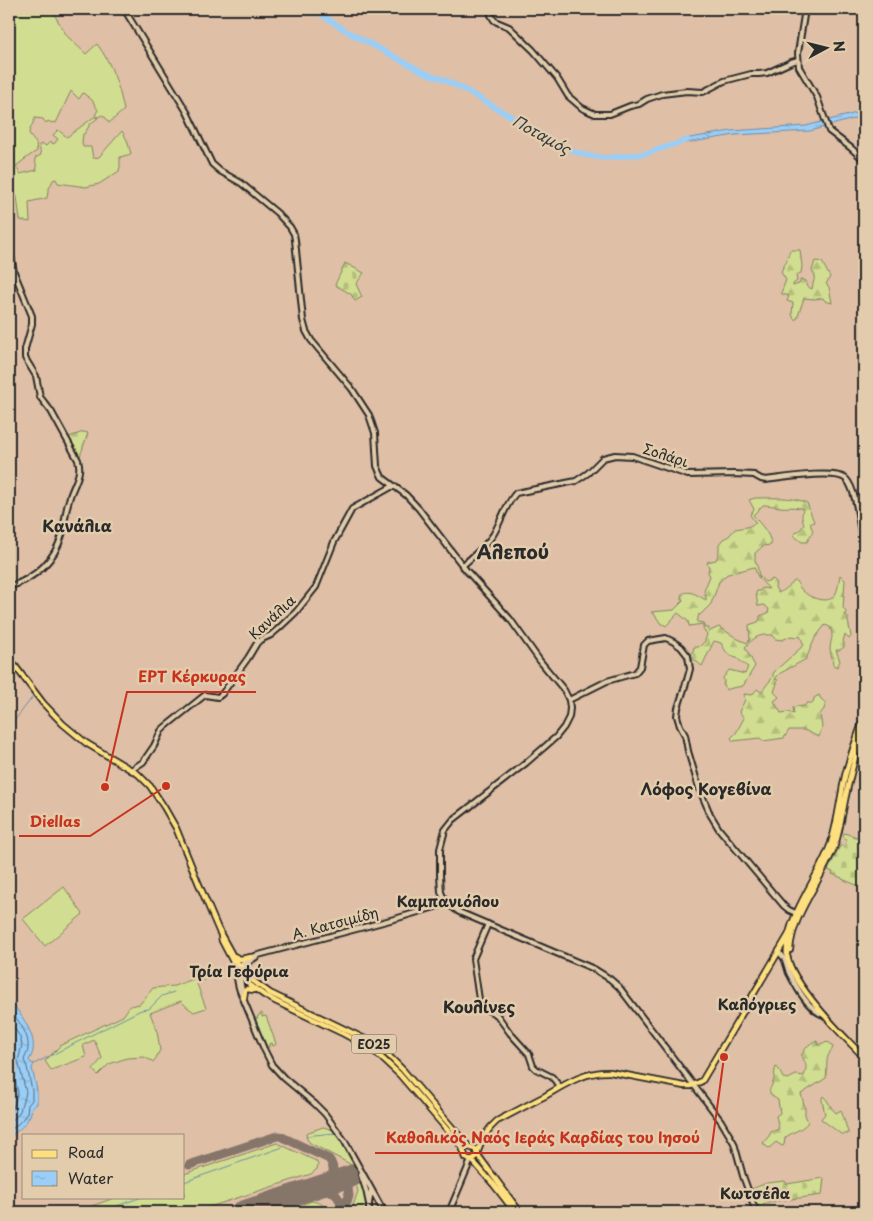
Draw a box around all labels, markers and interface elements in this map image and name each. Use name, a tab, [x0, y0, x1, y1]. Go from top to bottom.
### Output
north arrow	[800, 22, 850, 72]
text: N	[828, 40, 850, 53]
water label: Ποταμός	[509, 109, 576, 160]
street label: Σολάρι	[640, 438, 692, 472]
district label: Κανάλια	[42, 513, 112, 537]
district label: Αλεπού	[477, 537, 549, 565]
street label: Κανάλια	[244, 590, 300, 644]
callout: ΕΡΤ Κέρκυρας	[127, 662, 256, 692]
text: ΕΡΤ Κέρκυρας	[138, 664, 246, 687]
district label: Λόφος Κογεβίνα	[641, 776, 771, 800]
callout: Diellas	[19, 806, 90, 836]
text: Diellas	[30, 809, 80, 832]
district label: Καμπανιόλου	[397, 889, 499, 912]
street label: Α. Κατσιμίδη	[289, 901, 381, 945]
district label: Τρία Γεφύρια	[189, 959, 290, 982]
district label: Καλόγριες	[718, 992, 796, 1015]
district label: Κουλίνες	[443, 994, 515, 1018]
road number: ΕΟ25	[352, 1034, 396, 1054]
callout: Καθολικός Ναός Ιεράς Καρδίας του Ιησού	[375, 1123, 711, 1153]
text: Καθολικός Ναός Ιεράς Καρδίας του Ιησού	[386, 1125, 700, 1148]
legend	[22, 1134, 185, 1198]
text: Road	[68, 1140, 104, 1163]
text: Water	[68, 1166, 113, 1189]
district label: Κωτσέλα	[720, 1181, 791, 1204]

